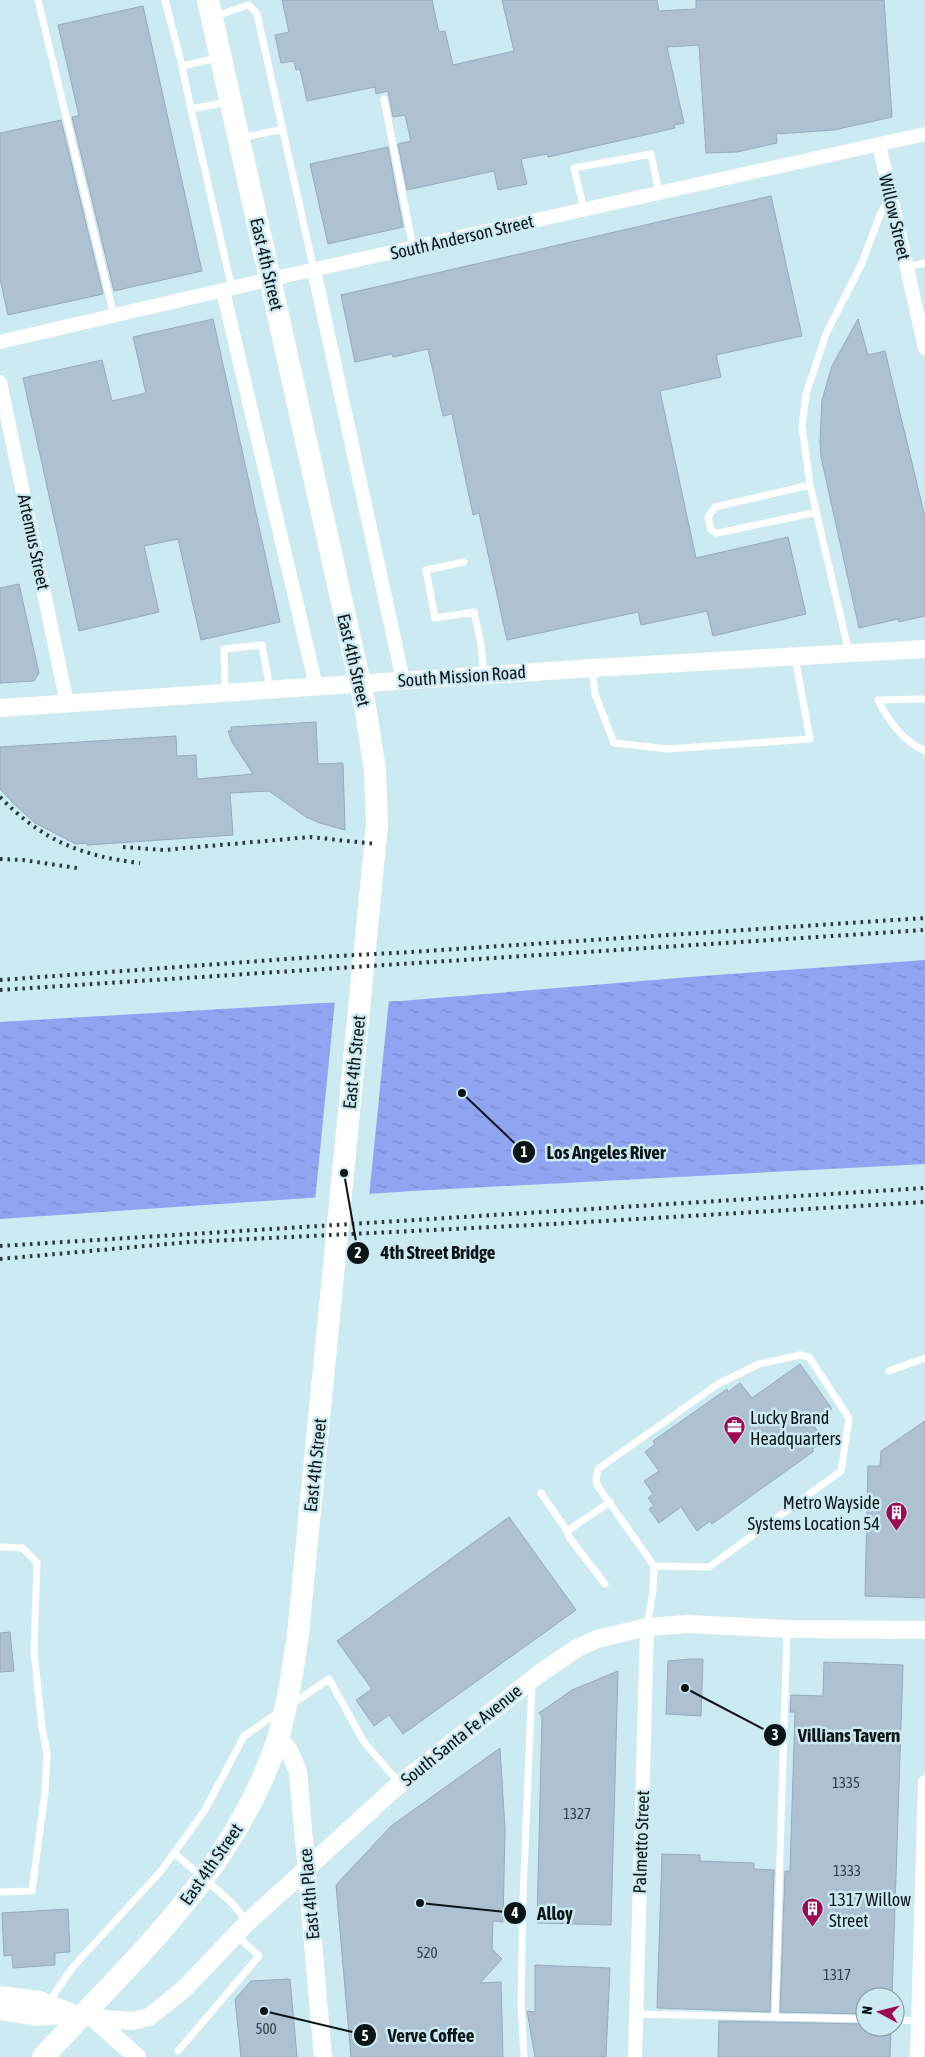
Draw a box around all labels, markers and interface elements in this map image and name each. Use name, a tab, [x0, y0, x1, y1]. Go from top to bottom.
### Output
street label: Willow Street	[875, 172, 915, 262]
street label: South Anderson Street	[388, 210, 536, 264]
street label: East 4th Street	[246, 216, 288, 312]
street label: Artemus Street	[14, 492, 54, 592]
street label: East 4th Street	[333, 612, 375, 708]
street label: South Mission Road	[397, 661, 527, 691]
street label: East 4th Street	[339, 1014, 369, 1110]
callout: Los Angeles River	[511, 1135, 675, 1169]
text: Los Angeles River	[546, 1141, 666, 1163]
text: 1	[520, 1143, 528, 1160]
callout: 4th Street Bridge	[345, 1236, 505, 1270]
text: 4th Street Bridge	[380, 1241, 496, 1263]
text: 2	[354, 1244, 362, 1261]
place label: Lucky Brand Headquarters	[750, 1407, 841, 1449]
office icon: Lucky Brand Headquarters	[722, 1415, 746, 1446]
street label: East 4th Street	[300, 1417, 330, 1513]
place label: Metro Wayside Systems Location 54	[748, 1492, 880, 1534]
building icon: Metro Wayside Systems Location 54	[884, 1500, 908, 1531]
street label: South Santa Fe Avenue	[396, 1680, 526, 1790]
callout: Villians Tavern	[763, 1718, 910, 1752]
text: Villians Tavern	[797, 1724, 900, 1746]
text: 3	[771, 1726, 779, 1743]
house number: 1335	[832, 1774, 860, 1791]
street label: Palmetto Street	[629, 1790, 653, 1894]
house number: 1327	[563, 1805, 591, 1822]
street label: East 4th Street	[175, 1819, 247, 1909]
street label: East 4th Place	[295, 1847, 323, 1941]
house number: 1333	[833, 1862, 861, 1879]
place label: 1317 Willow Street	[829, 1889, 911, 1931]
callout: Alloy	[502, 1896, 583, 1930]
building icon: 1317 Willow Street	[801, 1897, 825, 1928]
text: Alloy	[536, 1902, 573, 1924]
text: 4	[510, 1904, 519, 1921]
house number: 520	[416, 1944, 438, 1961]
house number: 1317	[823, 1966, 851, 1983]
north arrow	[855, 1987, 905, 2037]
text: N	[859, 2005, 876, 2015]
callout: Verve Coffee	[352, 2018, 484, 2052]
house number: 500	[255, 2020, 277, 2037]
text: Verve Coffee	[387, 2024, 475, 2046]
text: 5	[361, 2027, 369, 2044]

